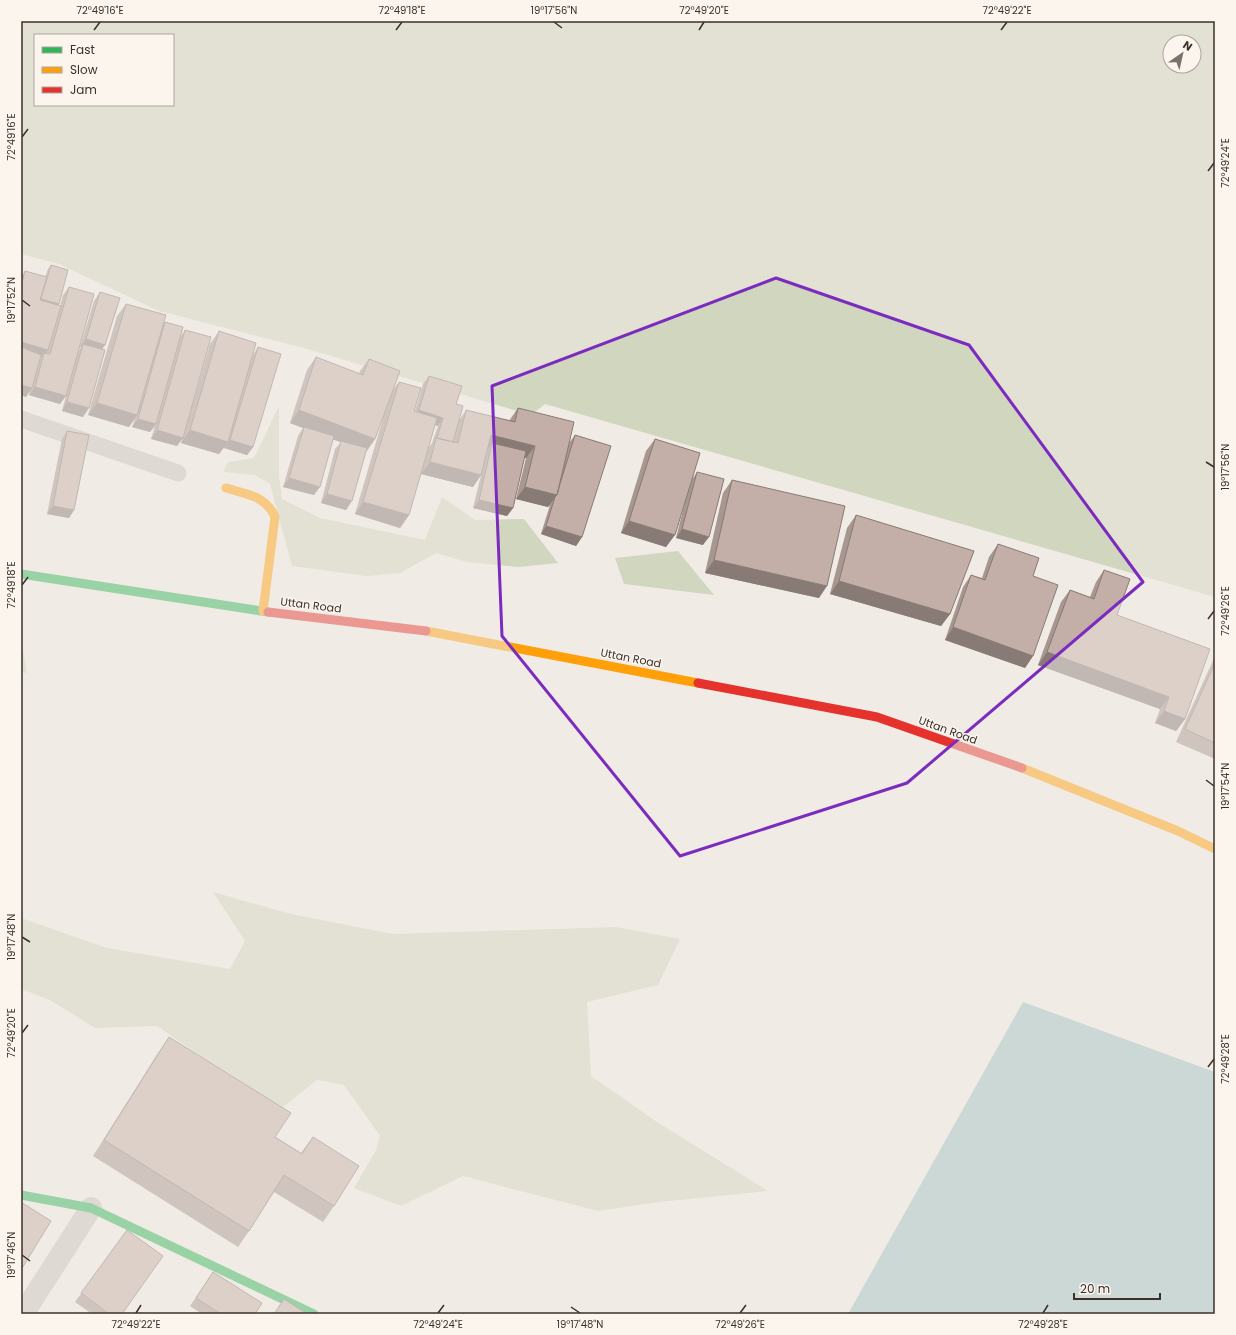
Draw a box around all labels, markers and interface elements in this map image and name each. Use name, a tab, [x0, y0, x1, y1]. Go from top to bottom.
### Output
text: 72°49'16"E	[76, 3, 124, 18]
text: 72°49'18"E	[378, 3, 426, 18]
text: 19°17'56"N	[531, 3, 577, 18]
text: 72°49'20"E	[679, 3, 729, 18]
text: 72°49'22"E	[982, 3, 1032, 18]
legend	[34, 34, 174, 106]
north arrow	[1162, 34, 1202, 74]
text: N	[1180, 37, 1195, 55]
text: Fast	[70, 41, 95, 58]
text: Slow	[70, 61, 98, 78]
text: Jam	[70, 81, 97, 98]
text: 72°49'16"E	[4, 113, 19, 161]
text: 72°49'24"E	[1218, 138, 1233, 188]
text: 19°17'52"N	[4, 277, 19, 323]
text: 19°17'56"N	[1218, 444, 1233, 490]
text: 72°49'18"E	[4, 561, 19, 609]
text: 72°49'26"E	[1218, 586, 1233, 636]
street label: Uttan Road	[280, 593, 342, 617]
street label: Uttan Road	[599, 644, 663, 672]
street label: Uttan Road	[916, 712, 980, 748]
text: 19°17'54"N	[1218, 763, 1233, 809]
text: 19°17'48"N	[4, 914, 19, 960]
text: 72°49'20"E	[4, 1008, 19, 1058]
text: 72°49'28"E	[1218, 1034, 1233, 1084]
text: 19°17'46"N	[4, 1232, 19, 1278]
scale bar	[1074, 1275, 1160, 1301]
text: 20 m	[1080, 1280, 1110, 1297]
text: 72°49'22"E	[111, 1317, 161, 1332]
text: 72°49'24"E	[413, 1317, 463, 1332]
text: 19°17'48"N	[557, 1317, 603, 1332]
text: 72°49'26"E	[715, 1317, 765, 1332]
text: 72°49'28"E	[1018, 1317, 1068, 1332]

